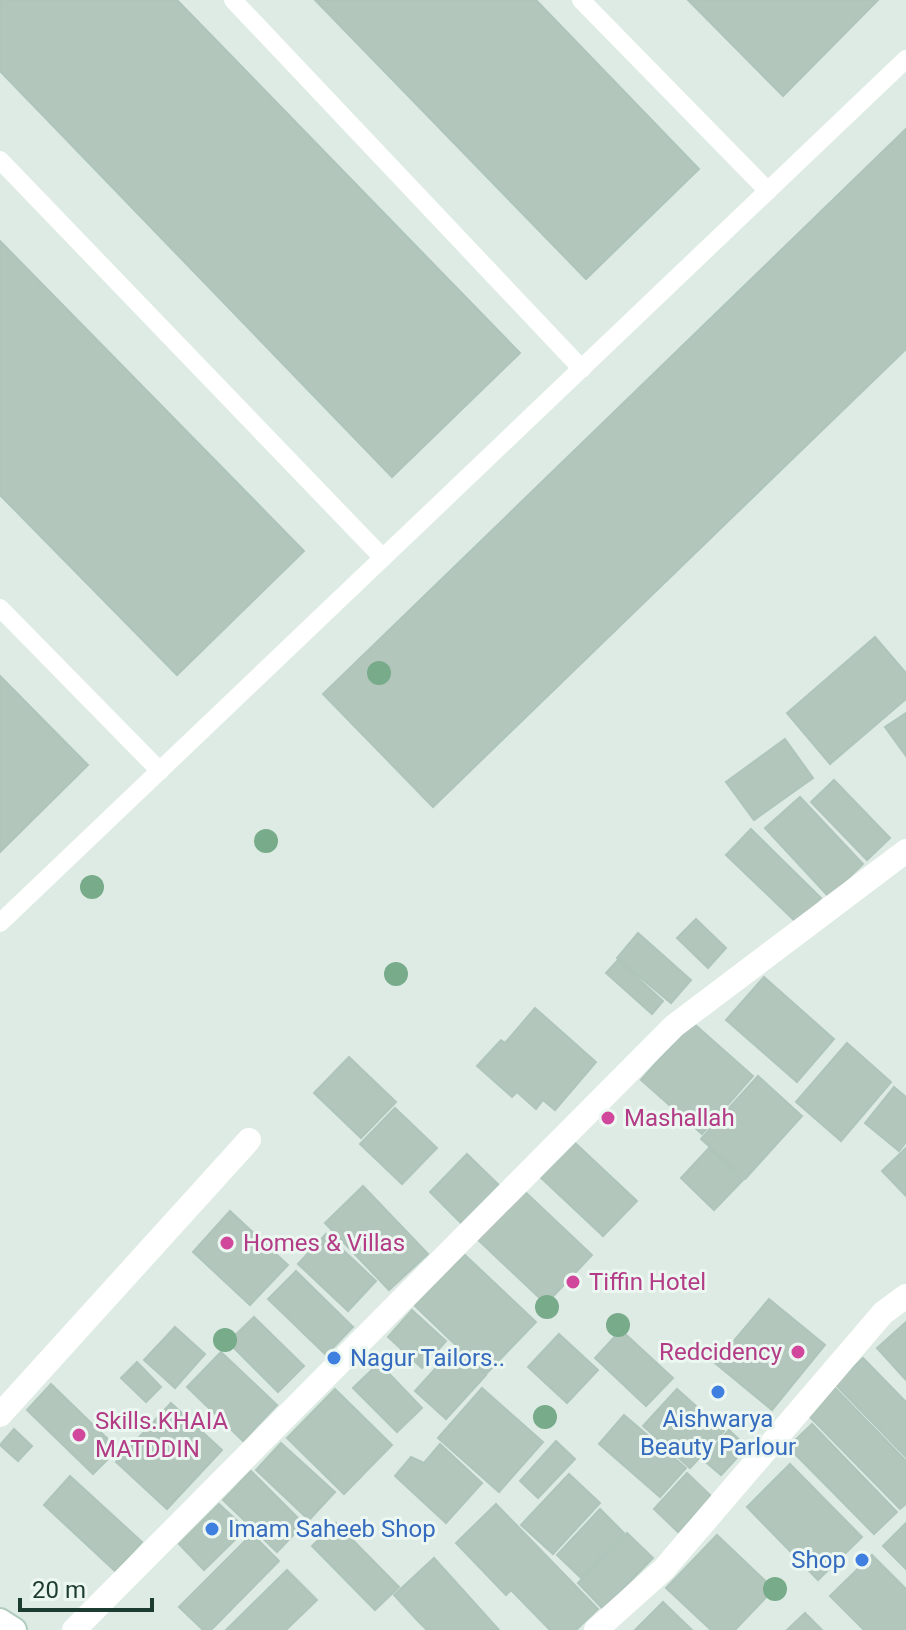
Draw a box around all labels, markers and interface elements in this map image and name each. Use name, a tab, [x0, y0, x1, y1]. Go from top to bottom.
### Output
place label: Mashallah	[624, 1104, 735, 1132]
marker: Mashallah	[599, 1109, 617, 1127]
place label: Homes & Villas	[243, 1229, 405, 1257]
marker: Homes & Villas	[218, 1234, 236, 1252]
place label: Tiffin Hotel	[589, 1268, 706, 1296]
marker: Tiffin Hotel	[564, 1273, 582, 1291]
place label: Redcidency	[659, 1338, 783, 1366]
marker: Redcidency	[789, 1343, 807, 1361]
place label: Nagur Tailors..	[350, 1344, 505, 1372]
marker: Nagur Tailors..	[325, 1349, 343, 1367]
marker: Aishwarya Beauty Parlour	[709, 1383, 727, 1401]
place label: Aishwarya Beauty Parlour	[640, 1405, 796, 1461]
place label: Skills.KHAIA MATDDIN	[95, 1407, 228, 1463]
marker: Skills.KHAIA MATDDIN	[70, 1426, 88, 1444]
place label: Imam Saheeb Shop	[228, 1515, 436, 1543]
marker: Imam Saheeb Shop	[203, 1520, 221, 1538]
place label: Shop	[791, 1546, 846, 1574]
marker: Shop	[853, 1551, 871, 1569]
scale bar	[20, 1562, 152, 1612]
text: 20 m	[32, 1576, 86, 1604]

